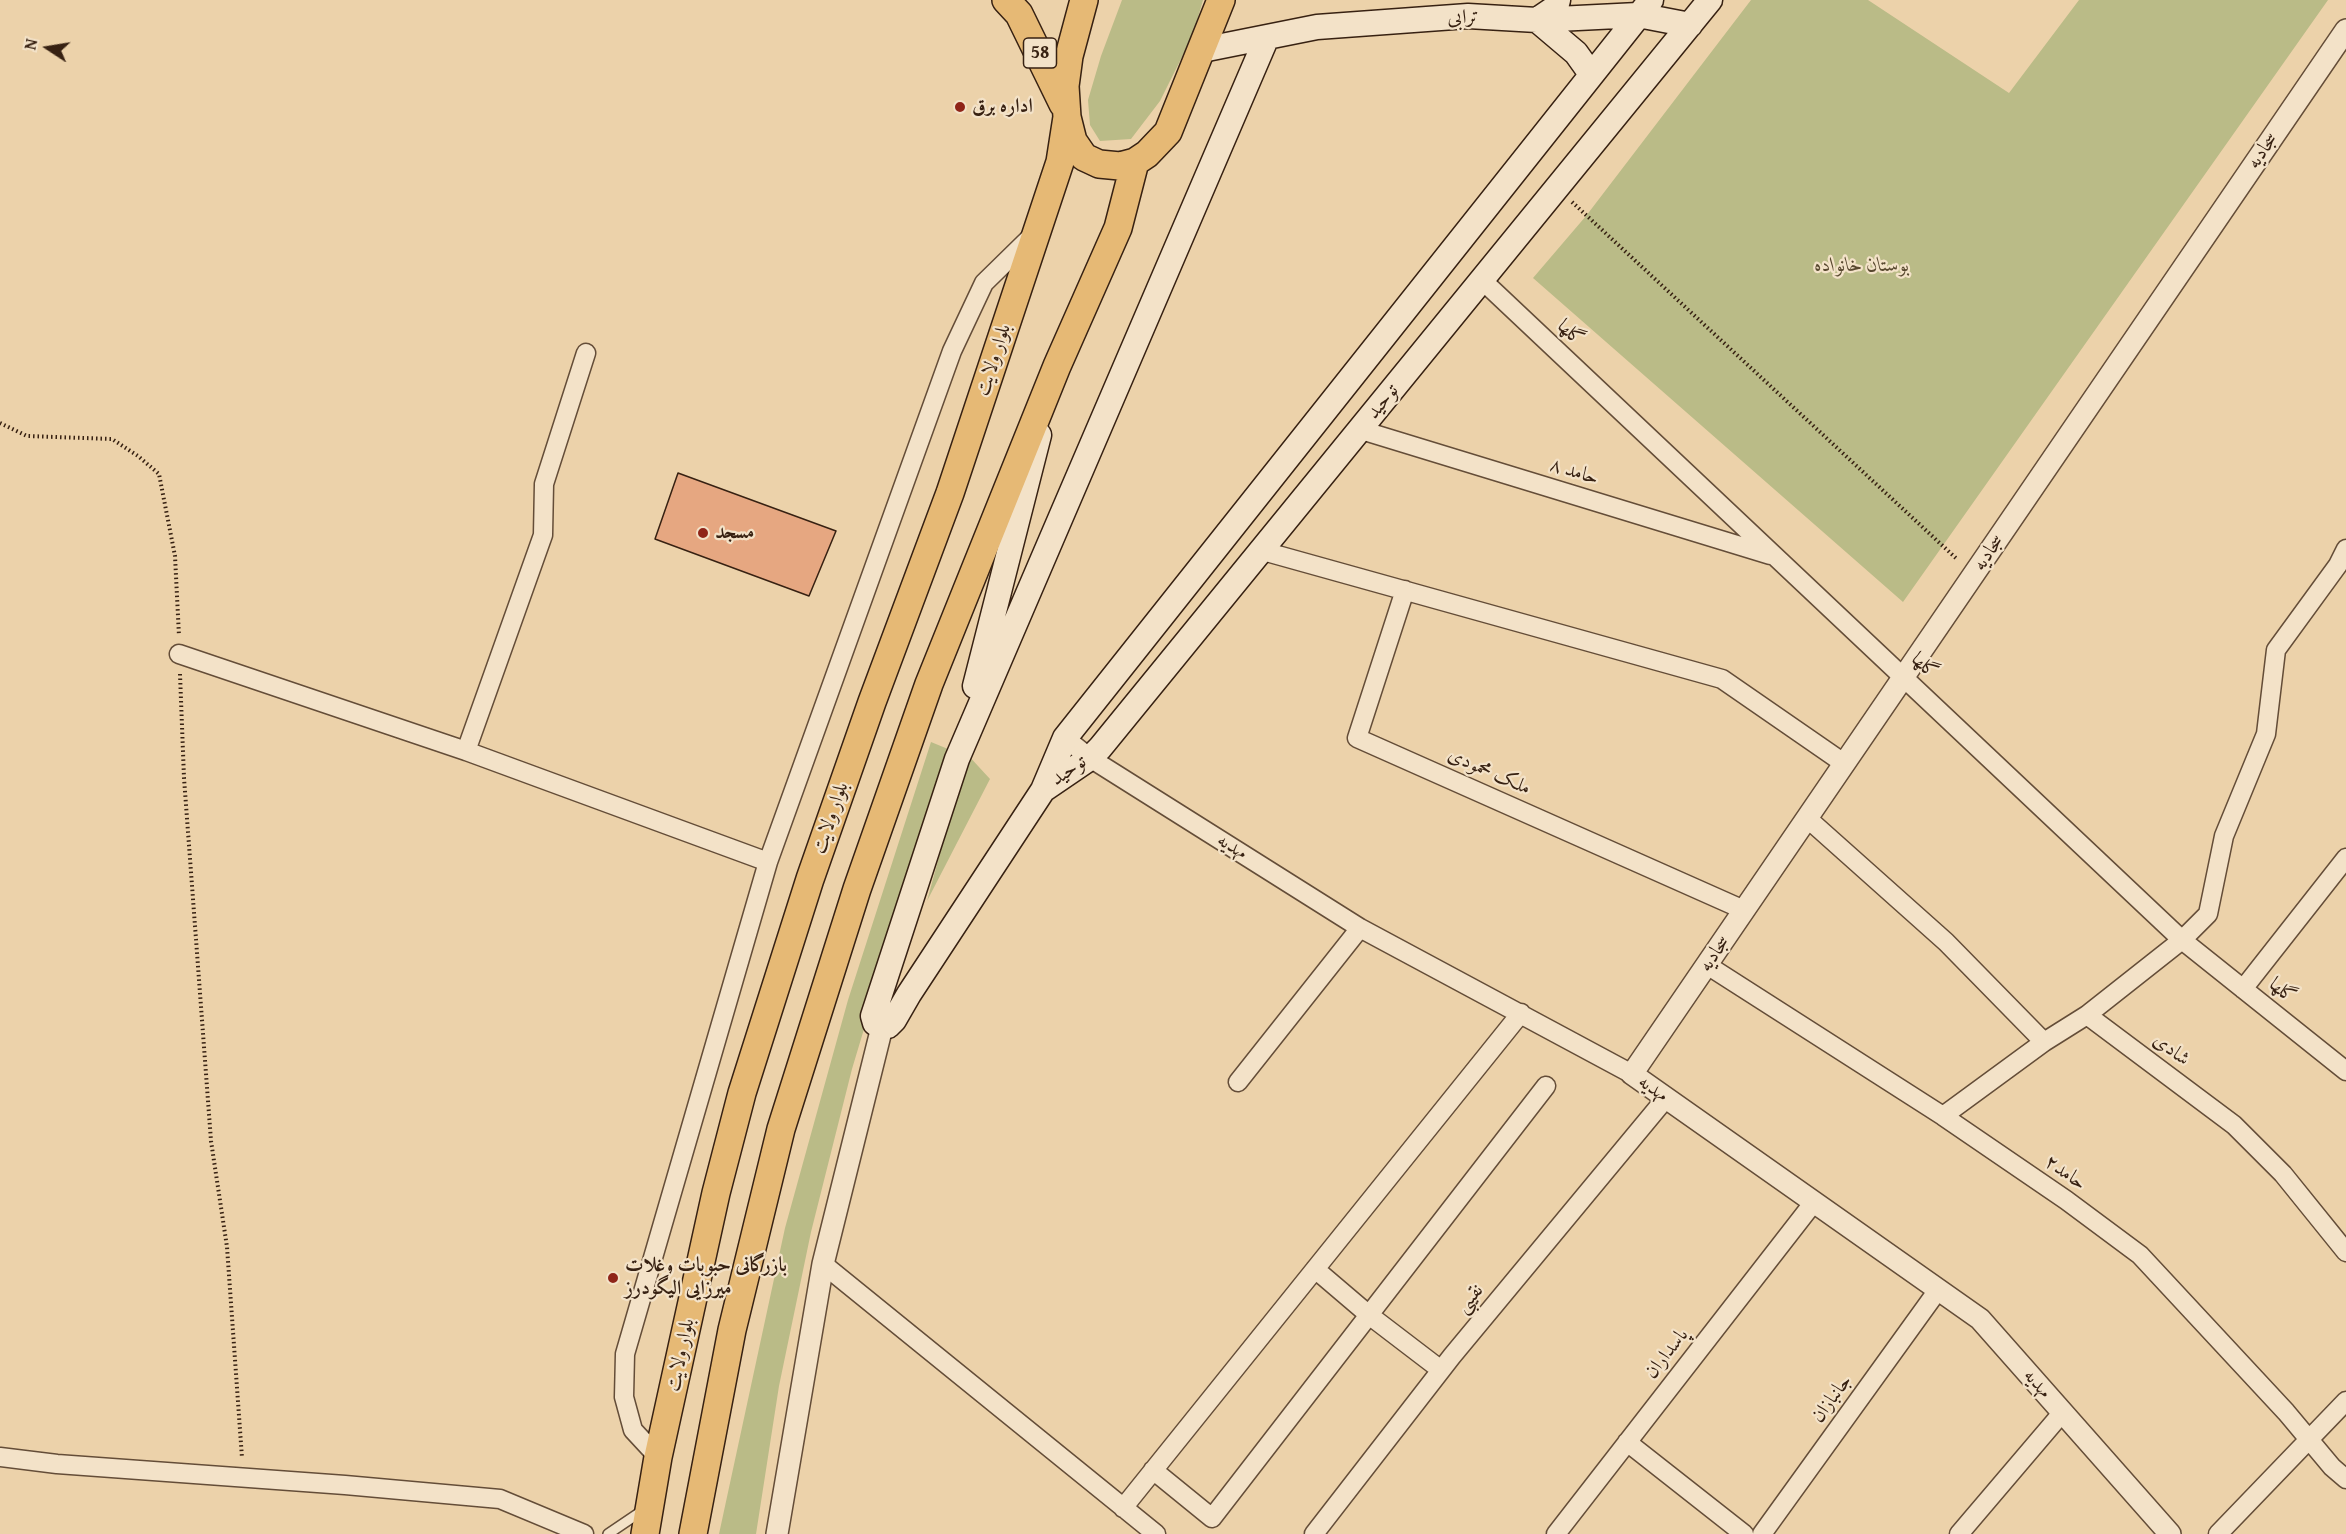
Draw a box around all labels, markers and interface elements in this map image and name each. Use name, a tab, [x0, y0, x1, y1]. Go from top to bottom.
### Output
street label: ترابی	[1447, 6, 1479, 30]
north arrow	[18, 18, 78, 78]
text: N	[18, 37, 43, 52]
road number: 58	[1024, 38, 1056, 68]
place label: اداره برق	[972, 95, 1033, 119]
marker: اداره برق	[953, 100, 967, 114]
street label: سجادیه	[2242, 128, 2284, 174]
park label: بوستان خانواده	[1814, 254, 1910, 278]
street label: گلها	[1552, 315, 1588, 351]
street label: بلوار ولایت	[971, 321, 1017, 399]
street label: توحید	[1362, 380, 1404, 424]
street label: حامد ۸	[1547, 453, 1601, 491]
place label: مسجد	[715, 521, 754, 545]
marker: مسجد	[696, 526, 710, 540]
street label: سجادیه	[1968, 530, 2010, 576]
street label: گلها	[1906, 648, 1942, 684]
street label: ملک محمودی	[1444, 743, 1534, 801]
street label: توحید	[1047, 750, 1091, 792]
street label: بلوار ولایت	[808, 779, 854, 857]
street label: مهدیه	[1212, 829, 1252, 865]
street label: سجادیه	[1694, 931, 1736, 977]
street label: گلها	[2264, 973, 2300, 1009]
street label: شادی	[2148, 1028, 2194, 1072]
street label: مهدیه	[1633, 1070, 1673, 1108]
street label: حامد۲	[2039, 1150, 2091, 1196]
place label: بازرگانی حبوبات وغلات میرزایی الیگودرز	[625, 1254, 787, 1301]
marker: بازرگانی حبوبات وغلات میرزایی الیگودرز	[606, 1271, 620, 1285]
street label: نقیبی	[1451, 1279, 1489, 1319]
street label: بلوار ولایت	[662, 1316, 700, 1394]
street label: پاسداران	[1640, 1324, 1694, 1384]
street label: مهدیه	[2018, 1364, 2056, 1404]
street label: جانبازان	[1806, 1370, 1858, 1428]

